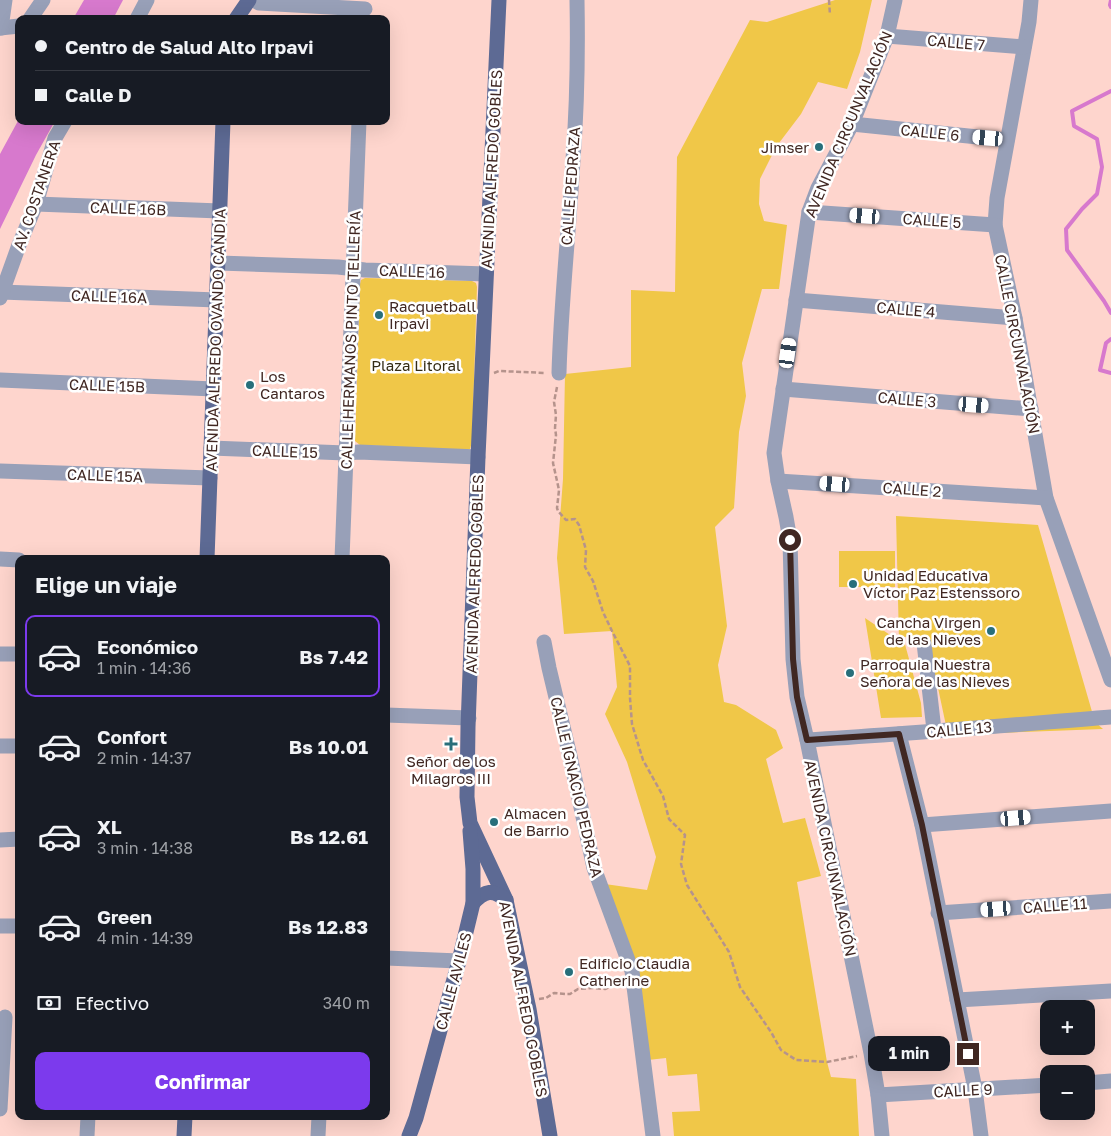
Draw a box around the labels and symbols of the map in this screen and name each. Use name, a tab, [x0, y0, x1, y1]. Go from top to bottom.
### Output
street label: AVENIDA CIRCUNVALACIÓN	[801, 28, 895, 220]
street label: CALLE 7	[926, 31, 986, 53]
street label: AVENIDA ALFREDO GOBLES	[477, 69, 505, 269]
street label: CALLE 6	[900, 120, 960, 144]
street label: CALLE PEDRAZA	[557, 126, 583, 246]
car	[972, 129, 1003, 147]
street label: AV. COSTANERA	[9, 138, 63, 252]
place label: Jimser	[761, 138, 809, 156]
marker: Jimser	[813, 141, 825, 153]
street label: CALLE 16B	[90, 198, 166, 218]
car	[849, 207, 880, 225]
street label: AVENIDA ALFREDO OVANDO CANDIA	[201, 208, 229, 472]
street label: CALLE 5	[902, 209, 962, 231]
street label: CALLE HERMANOS PINTO TELLERÍA	[336, 210, 364, 470]
street label: CALLE CIRCUNVALACIÓN	[992, 253, 1044, 435]
street label: CALLE 16	[379, 261, 445, 281]
street label: CALLE 16A	[71, 286, 147, 306]
place label: Racquetball Irpavi	[389, 297, 476, 332]
street label: CALLE 4	[876, 297, 936, 321]
marker: Racquetball Irpavi	[373, 309, 385, 321]
car	[778, 337, 797, 369]
park label: Plaza Litoral	[371, 356, 461, 374]
place label: Los Cantaros	[260, 367, 325, 402]
street label: CALLE 15B	[69, 375, 145, 395]
marker: Los Cantaros	[244, 379, 256, 391]
street label: CALLE 3	[877, 387, 937, 411]
car	[958, 396, 989, 414]
street label: CALLE 15	[252, 441, 318, 461]
street label: CALLE 15A	[67, 465, 143, 485]
street label: AVENIDA ALFREDO GOBLES	[462, 474, 486, 674]
car	[819, 475, 850, 493]
street label: CALLE 2	[882, 478, 942, 500]
route start	[779, 529, 801, 551]
place label: Unidad Educativa Víctor Paz Estenssoro	[863, 566, 1020, 601]
marker: Unidad Educativa Víctor Paz Estenssoro	[847, 578, 859, 590]
place label: Cancha Virgen de las Nieves	[877, 613, 981, 648]
marker: Cancha Virgen de las Nieves	[985, 625, 997, 637]
place label: Parroquia Nuestra Señora de las Nieves	[860, 655, 1010, 690]
marker: Parroquia Nuestra Señora de las Nieves	[844, 667, 856, 679]
street label: CALLE IGNACIO PEDRAZA	[547, 695, 607, 879]
street label: CALLE 13	[925, 717, 993, 741]
marker: Señor de los Milagros III	[445, 738, 457, 750]
place label: Señor de los Milagros III	[406, 752, 496, 787]
street label: AVENIDA CIRCUNVALACIÓN	[801, 758, 861, 958]
place label: Almacen de Barrio	[504, 804, 569, 839]
car	[1000, 809, 1031, 827]
marker: Almacen de Barrio	[488, 816, 500, 828]
street label: CALLE 11	[1022, 894, 1088, 916]
street label: AVENIDA ALFREDO GOBLES	[496, 899, 552, 1099]
car	[980, 900, 1011, 918]
street label: CALLE AVILES	[431, 930, 475, 1032]
place label: Edificio Claudia Catherine	[579, 954, 690, 989]
marker: Edificio Claudia Catherine	[563, 966, 575, 978]
callout: 1 min	[868, 1036, 950, 1072]
route end	[957, 1043, 979, 1065]
street label: CALLE 9	[933, 1079, 993, 1101]

